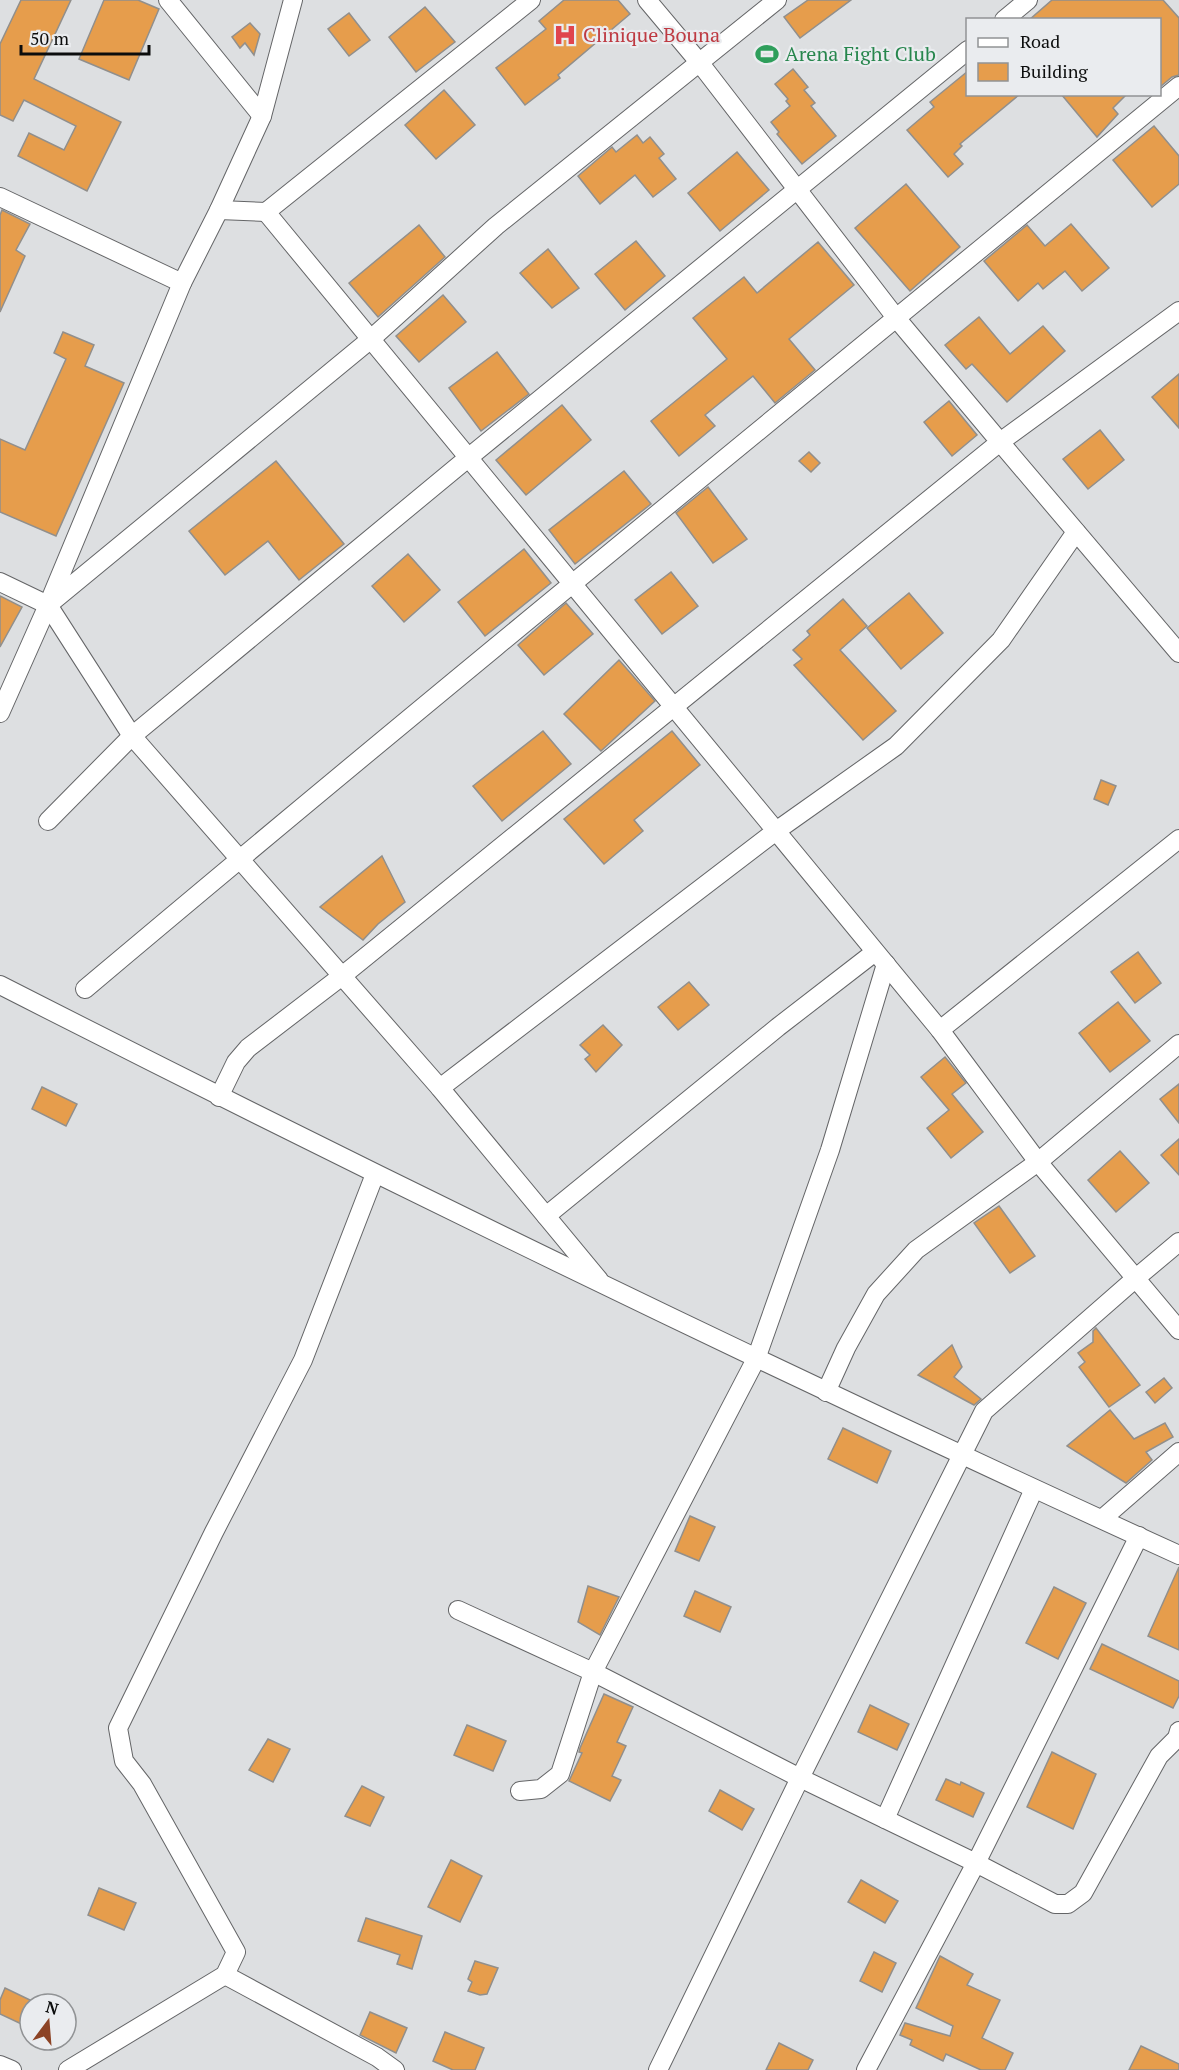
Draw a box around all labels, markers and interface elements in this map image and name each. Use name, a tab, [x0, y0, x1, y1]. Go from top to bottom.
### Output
scale bar	[21, 18, 148, 56]
legend	[966, 18, 1161, 96]
place label: Clinique Bouna	[583, 21, 720, 48]
hospital icon: Clinique Bouna	[552, 22, 578, 48]
text: 50 m	[30, 26, 70, 50]
text: Road	[1020, 29, 1060, 53]
place label: Arena Fight Club	[785, 40, 936, 67]
sports icon: Arena Fight Club	[754, 41, 780, 67]
text: Building	[1020, 59, 1088, 83]
north arrow	[18, 1992, 78, 2052]
text: N	[43, 1995, 61, 2020]

